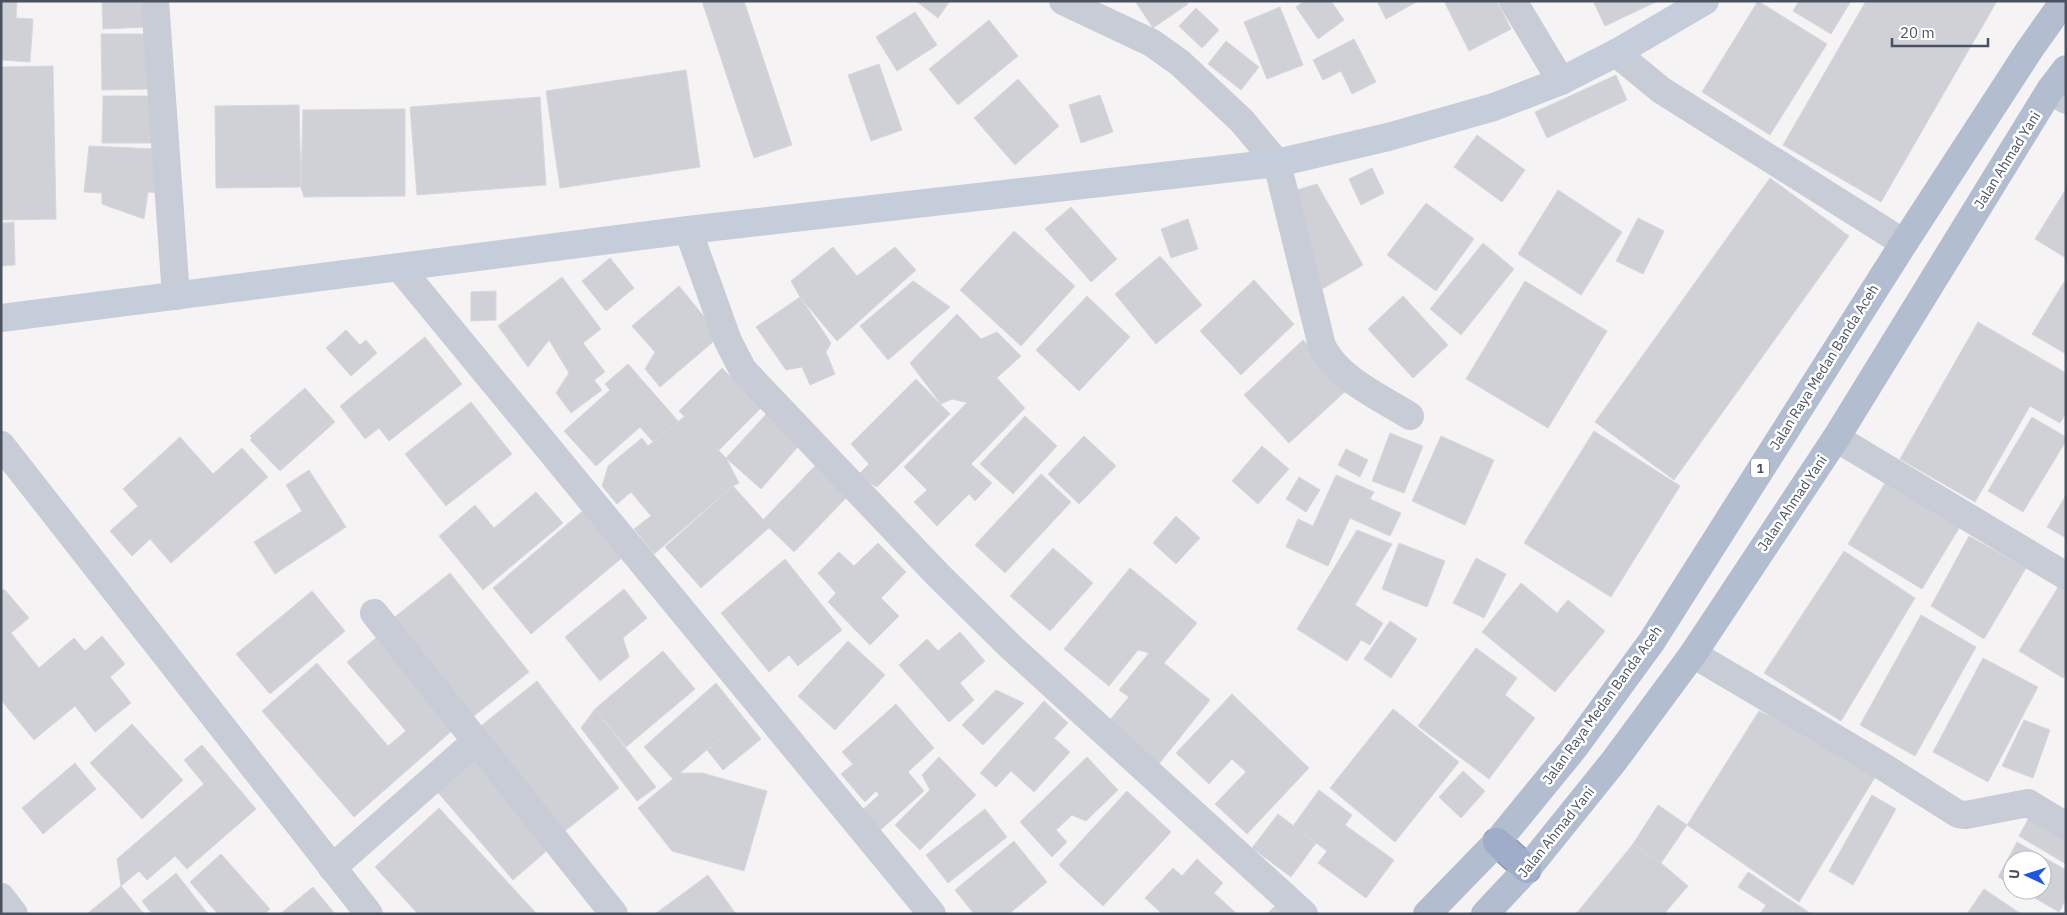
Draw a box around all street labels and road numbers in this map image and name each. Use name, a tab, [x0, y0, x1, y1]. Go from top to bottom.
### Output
street label: Jalan Ahmad Yani	[1970, 108, 2044, 212]
street label: Jalan Raya Medan Banda Aceh	[1766, 281, 1882, 453]
street label: Jalan Ahmad Yani	[1753, 452, 1831, 554]
road number: 1	[1751, 458, 1769, 478]
street label: Jalan Raya Medan Banda Aceh	[1538, 622, 1666, 788]
street label: Jalan Ahmad Yani	[1514, 783, 1598, 881]

